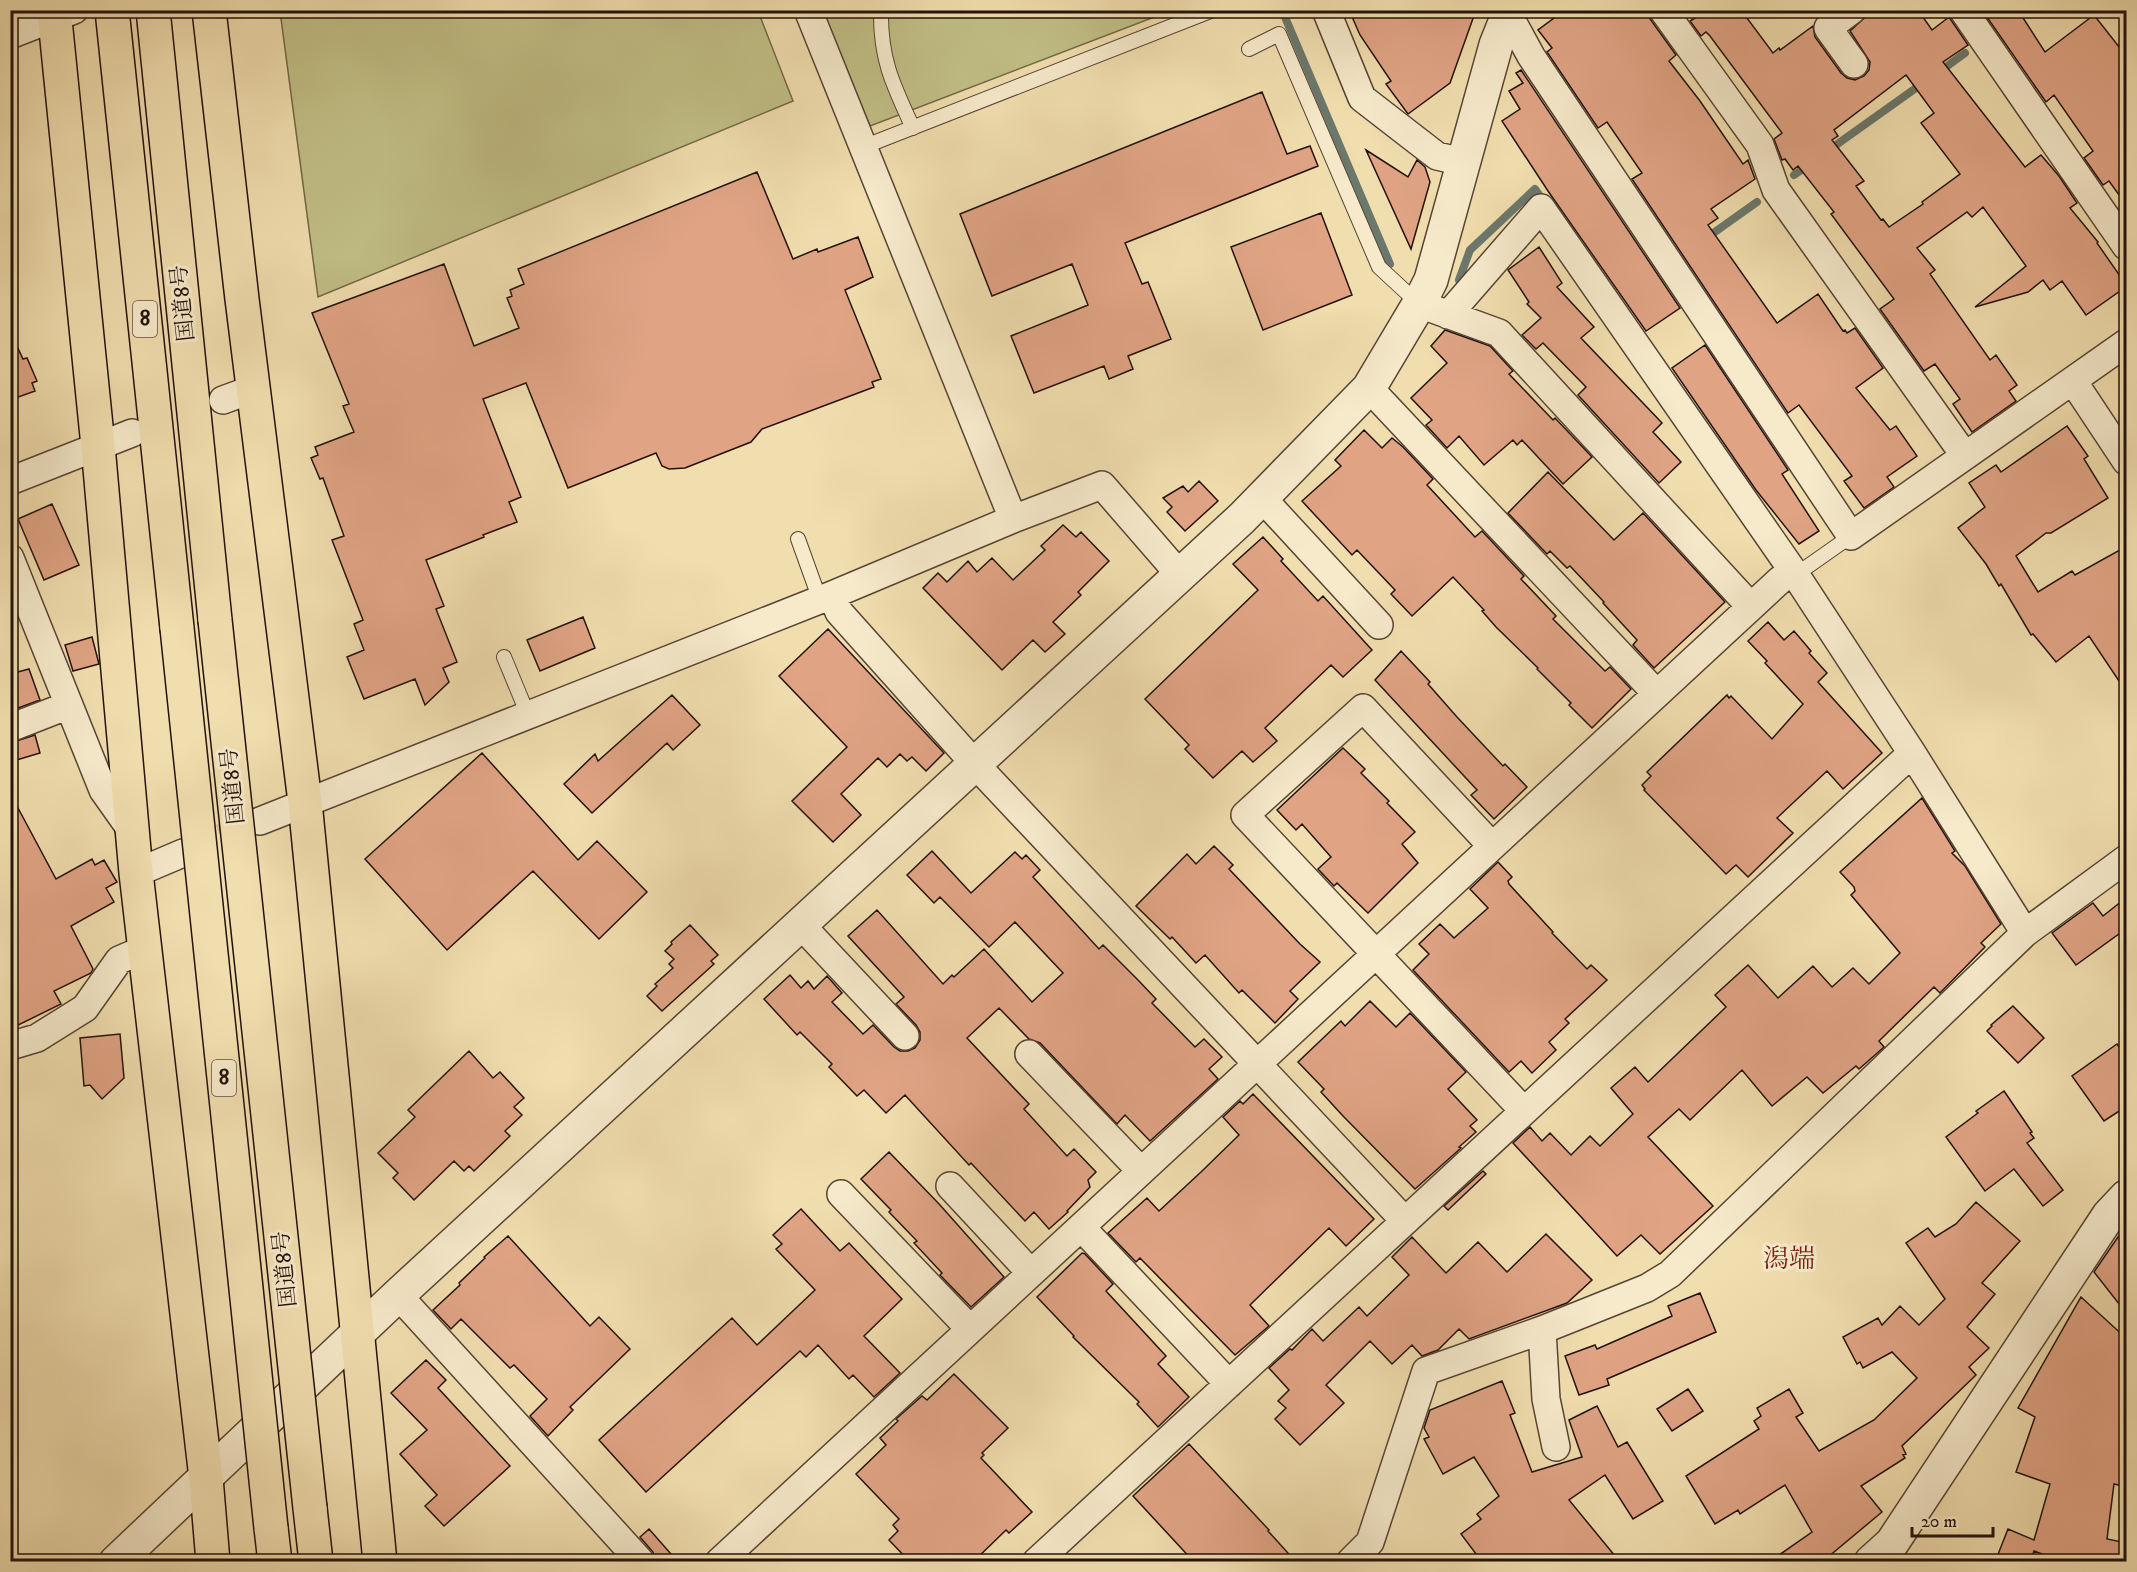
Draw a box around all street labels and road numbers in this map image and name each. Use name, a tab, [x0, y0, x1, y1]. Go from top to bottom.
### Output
street label: 国道8号	[166, 263, 200, 343]
road number: 8	[133, 301, 157, 337]
street label: 国道8号	[216, 746, 250, 826]
road number: 8	[212, 1060, 236, 1096]
street label: 国道8号	[268, 1229, 302, 1309]

